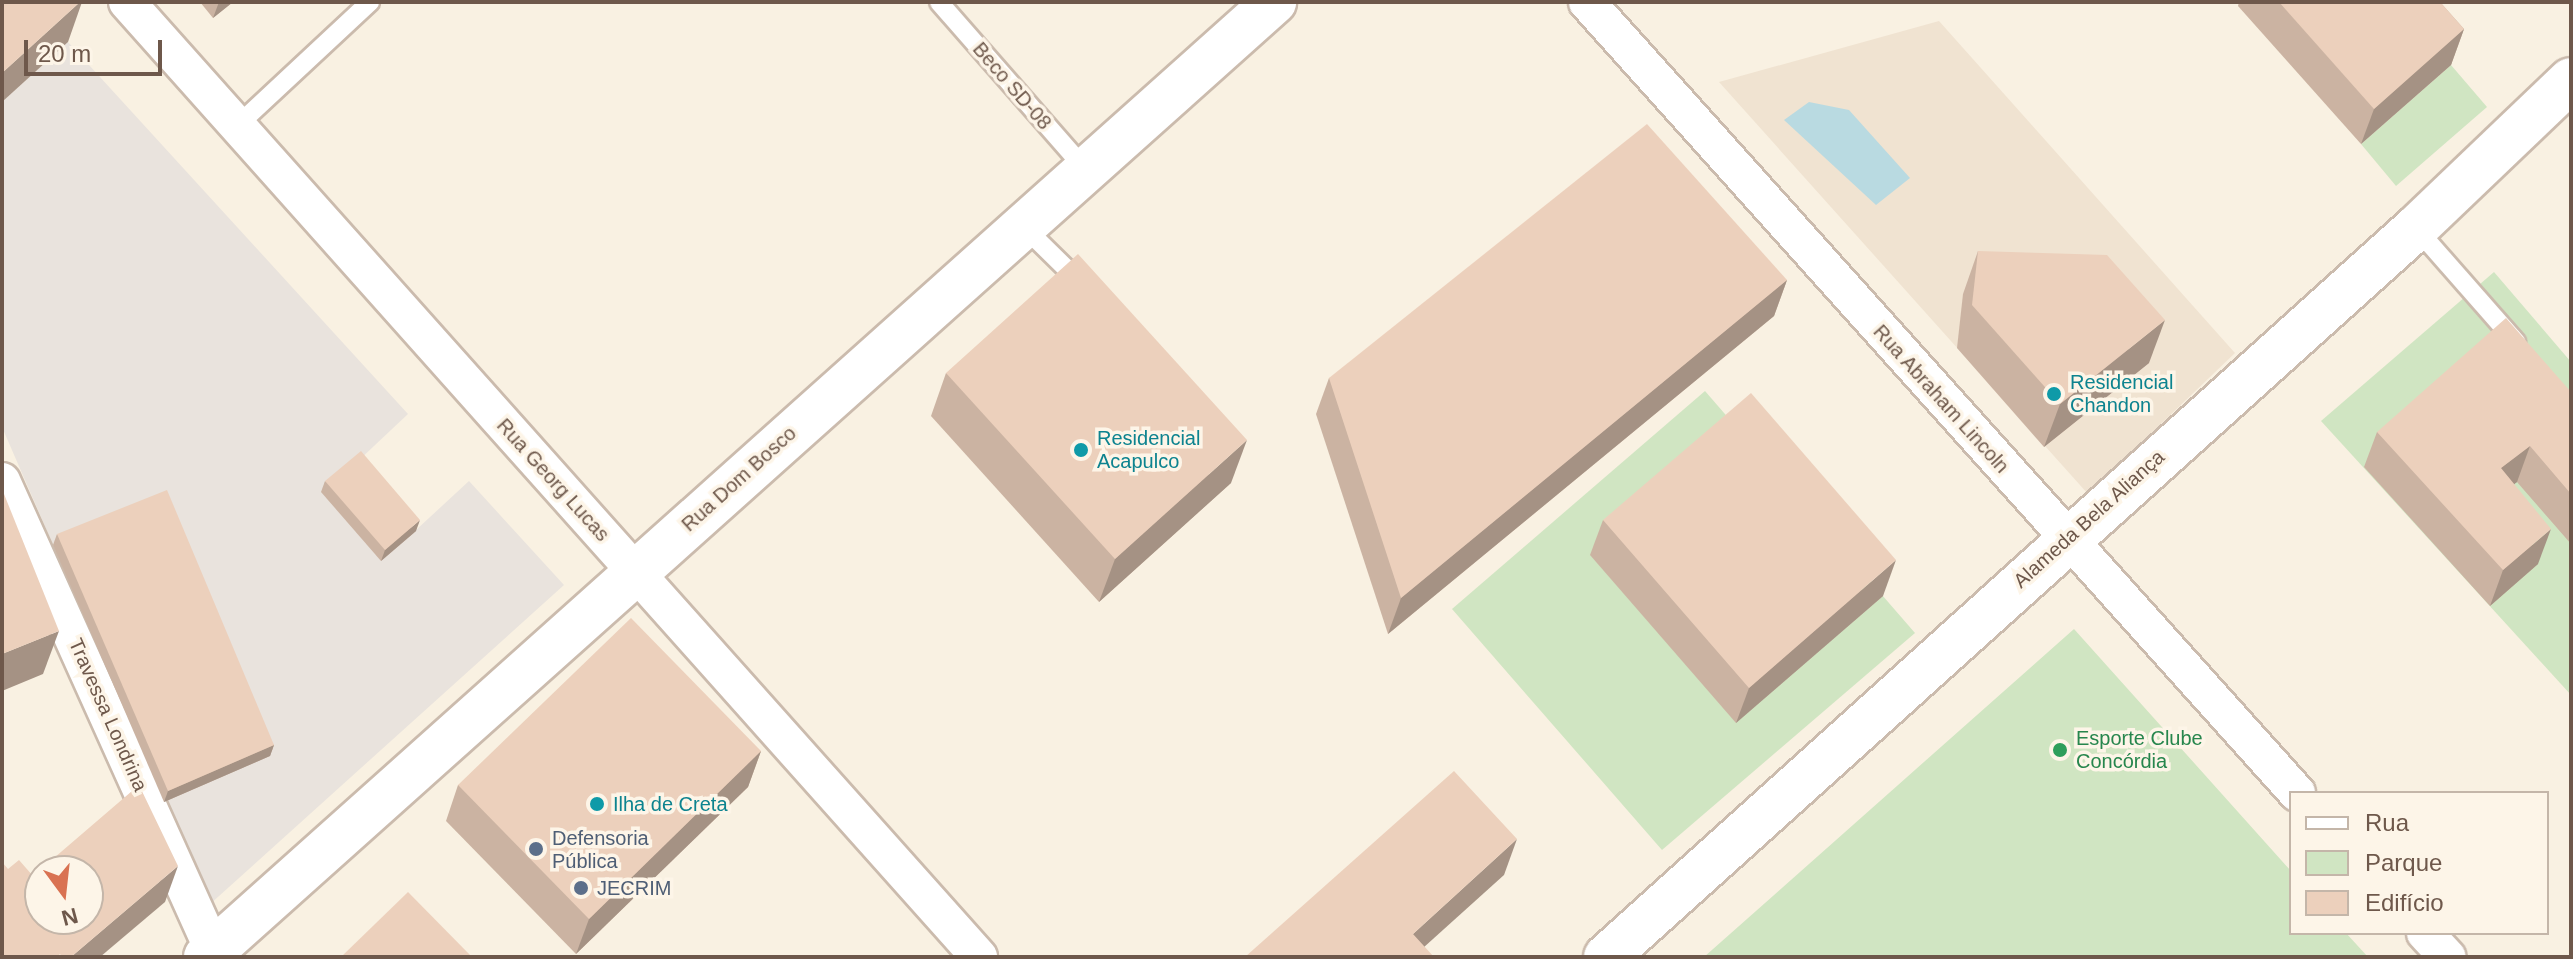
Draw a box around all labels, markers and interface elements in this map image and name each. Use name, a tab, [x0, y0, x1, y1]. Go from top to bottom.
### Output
scale bar	[28, 24, 166, 74]
street label: Beco SD-08	[968, 37, 1056, 135]
text: 20 m	[38, 40, 91, 67]
street label: Rua Abraham Lincoln	[1868, 320, 2014, 478]
place label: Residencial Chandon	[2070, 370, 2173, 417]
marker: Residencial Chandon	[2045, 385, 2063, 403]
street label: Rua Georg Lucas	[492, 414, 614, 546]
street label: Rua Dom Bosco	[677, 421, 801, 537]
place label: Residencial Acapulco	[1097, 426, 1200, 473]
marker: Residencial Acapulco	[1072, 441, 1090, 459]
street label: Alameda Bela Aliança	[2008, 445, 2170, 593]
street label: Travessa Londrina	[64, 635, 152, 795]
place label: Esporte Clube Concórdia	[2076, 726, 2203, 773]
marker: Esporte Clube Concórdia	[2051, 741, 2069, 759]
legend	[2289, 791, 2549, 935]
place label: Ilha de Creta	[613, 792, 728, 816]
marker: Ilha de Creta	[588, 795, 606, 813]
text: Rua	[2365, 809, 2409, 836]
place label: Defensoria Pública	[552, 826, 649, 873]
marker: Defensoria Pública	[527, 840, 545, 858]
text: Parque	[2365, 849, 2442, 876]
north arrow	[24, 855, 104, 935]
place label: JECRIM	[597, 876, 671, 900]
marker: JECRIM	[572, 879, 590, 897]
text: Edifício	[2365, 889, 2444, 916]
text: N	[59, 903, 81, 931]

